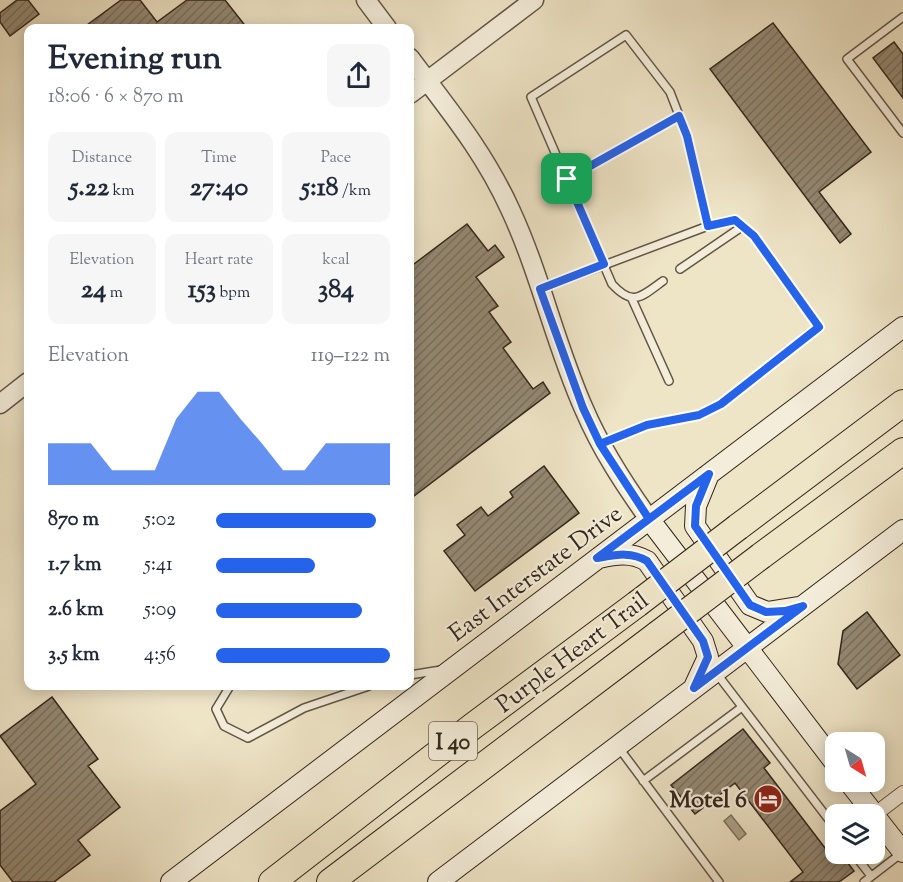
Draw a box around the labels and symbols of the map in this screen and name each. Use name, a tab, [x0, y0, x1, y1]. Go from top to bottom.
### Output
pin	[541, 153, 592, 204]
street label: East Interstate Drive	[442, 498, 630, 651]
street label: Purple Heart Trail	[490, 585, 657, 722]
road number: I 40	[429, 722, 477, 760]
north arrow	[825, 732, 885, 792]
hotel icon: Motel 6	[752, 783, 784, 815]
place label: Motel 6	[669, 784, 747, 818]

